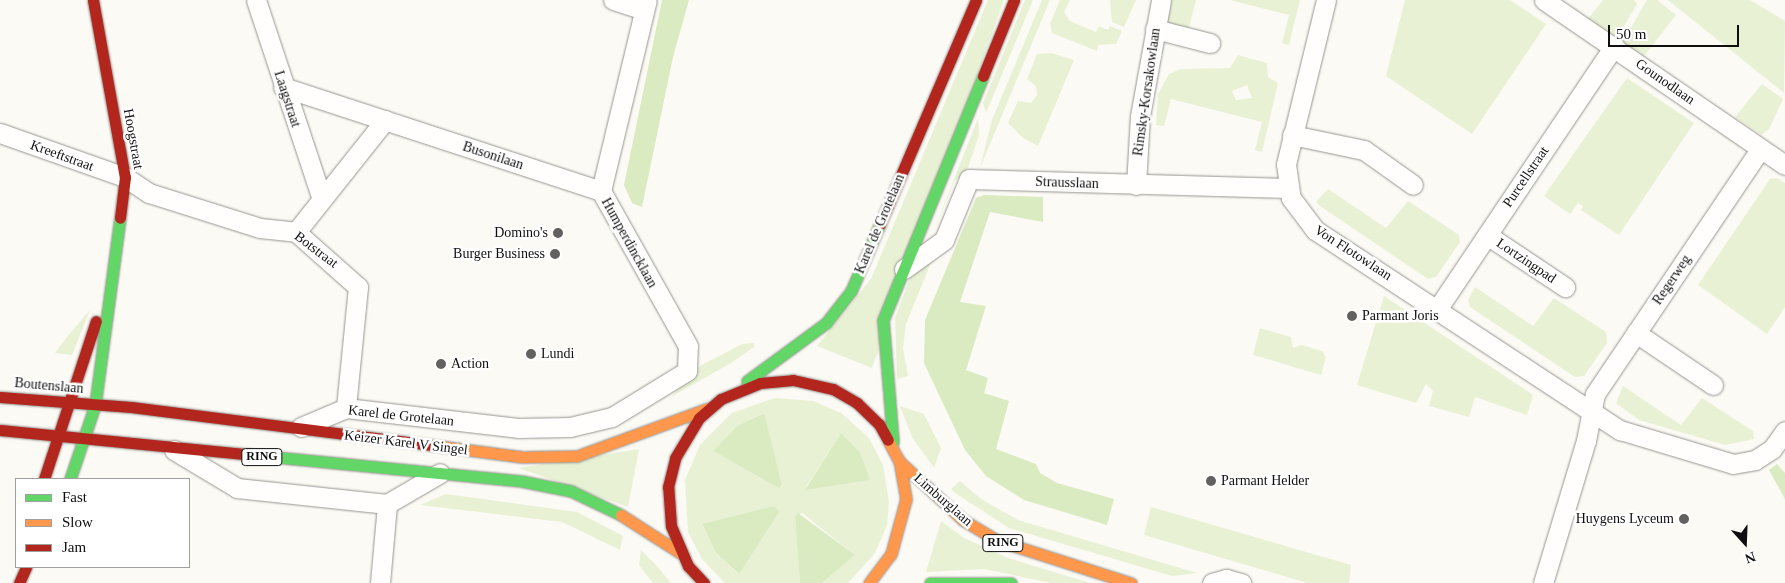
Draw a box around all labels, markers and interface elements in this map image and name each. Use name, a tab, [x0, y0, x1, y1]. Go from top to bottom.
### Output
scale bar	[1610, 15, 1741, 47]
text: 50 m	[1616, 26, 1646, 42]
street label: Rimsky-Korsakowlaan	[1130, 27, 1164, 157]
street label: Gounodlaan	[1632, 55, 1698, 109]
street label: Laagstraat	[270, 69, 304, 129]
street label: Hoogstraat	[119, 107, 147, 171]
street label: Kreeftstraat	[28, 137, 96, 175]
street label: Busonilaan	[460, 138, 526, 174]
street label: Purcellstraat	[1499, 143, 1553, 211]
street label: Karel de Grotelaan	[851, 172, 909, 276]
street label: Strausslaan	[1035, 173, 1099, 193]
street label: Humperdincklaan	[597, 195, 661, 291]
street label: Von Flotowlaan	[1311, 222, 1395, 284]
place label: Domino's	[494, 225, 548, 241]
marker: Domino's	[552, 227, 564, 239]
street label: Botstraat	[291, 228, 341, 272]
street label: Lortzingpad	[1493, 235, 1559, 287]
place label: Burger Business	[453, 246, 545, 262]
marker: Burger Business	[549, 248, 561, 260]
street label: Regerweg	[1649, 252, 1695, 308]
place label: Parmant Joris	[1362, 308, 1439, 324]
marker: Parmant Joris	[1346, 310, 1358, 322]
place label: Lundi	[541, 346, 574, 362]
marker: Lundi	[525, 348, 537, 360]
place label: Action	[451, 356, 489, 372]
marker: Action	[435, 358, 447, 370]
street label: Boutenslaan	[14, 375, 84, 397]
street label: Karel de Grotelaan	[347, 402, 455, 430]
street label: Keizer Karel V Singel	[343, 427, 469, 459]
road number: RING	[241, 448, 283, 467]
street label: Limburglaan	[910, 470, 976, 530]
place label: Parmant Helder	[1221, 473, 1309, 489]
marker: Parmant Helder	[1205, 475, 1217, 487]
legend	[15, 478, 190, 568]
text: Fast	[62, 489, 87, 505]
place label: Huygens Lyceum	[1576, 511, 1674, 527]
marker: Huygens Lyceum	[1678, 513, 1690, 525]
text: Slow	[62, 514, 93, 530]
north arrow	[1720, 518, 1770, 568]
road number: RING	[982, 534, 1024, 552]
text: Jam	[62, 539, 86, 555]
text: N	[1743, 549, 1758, 566]

